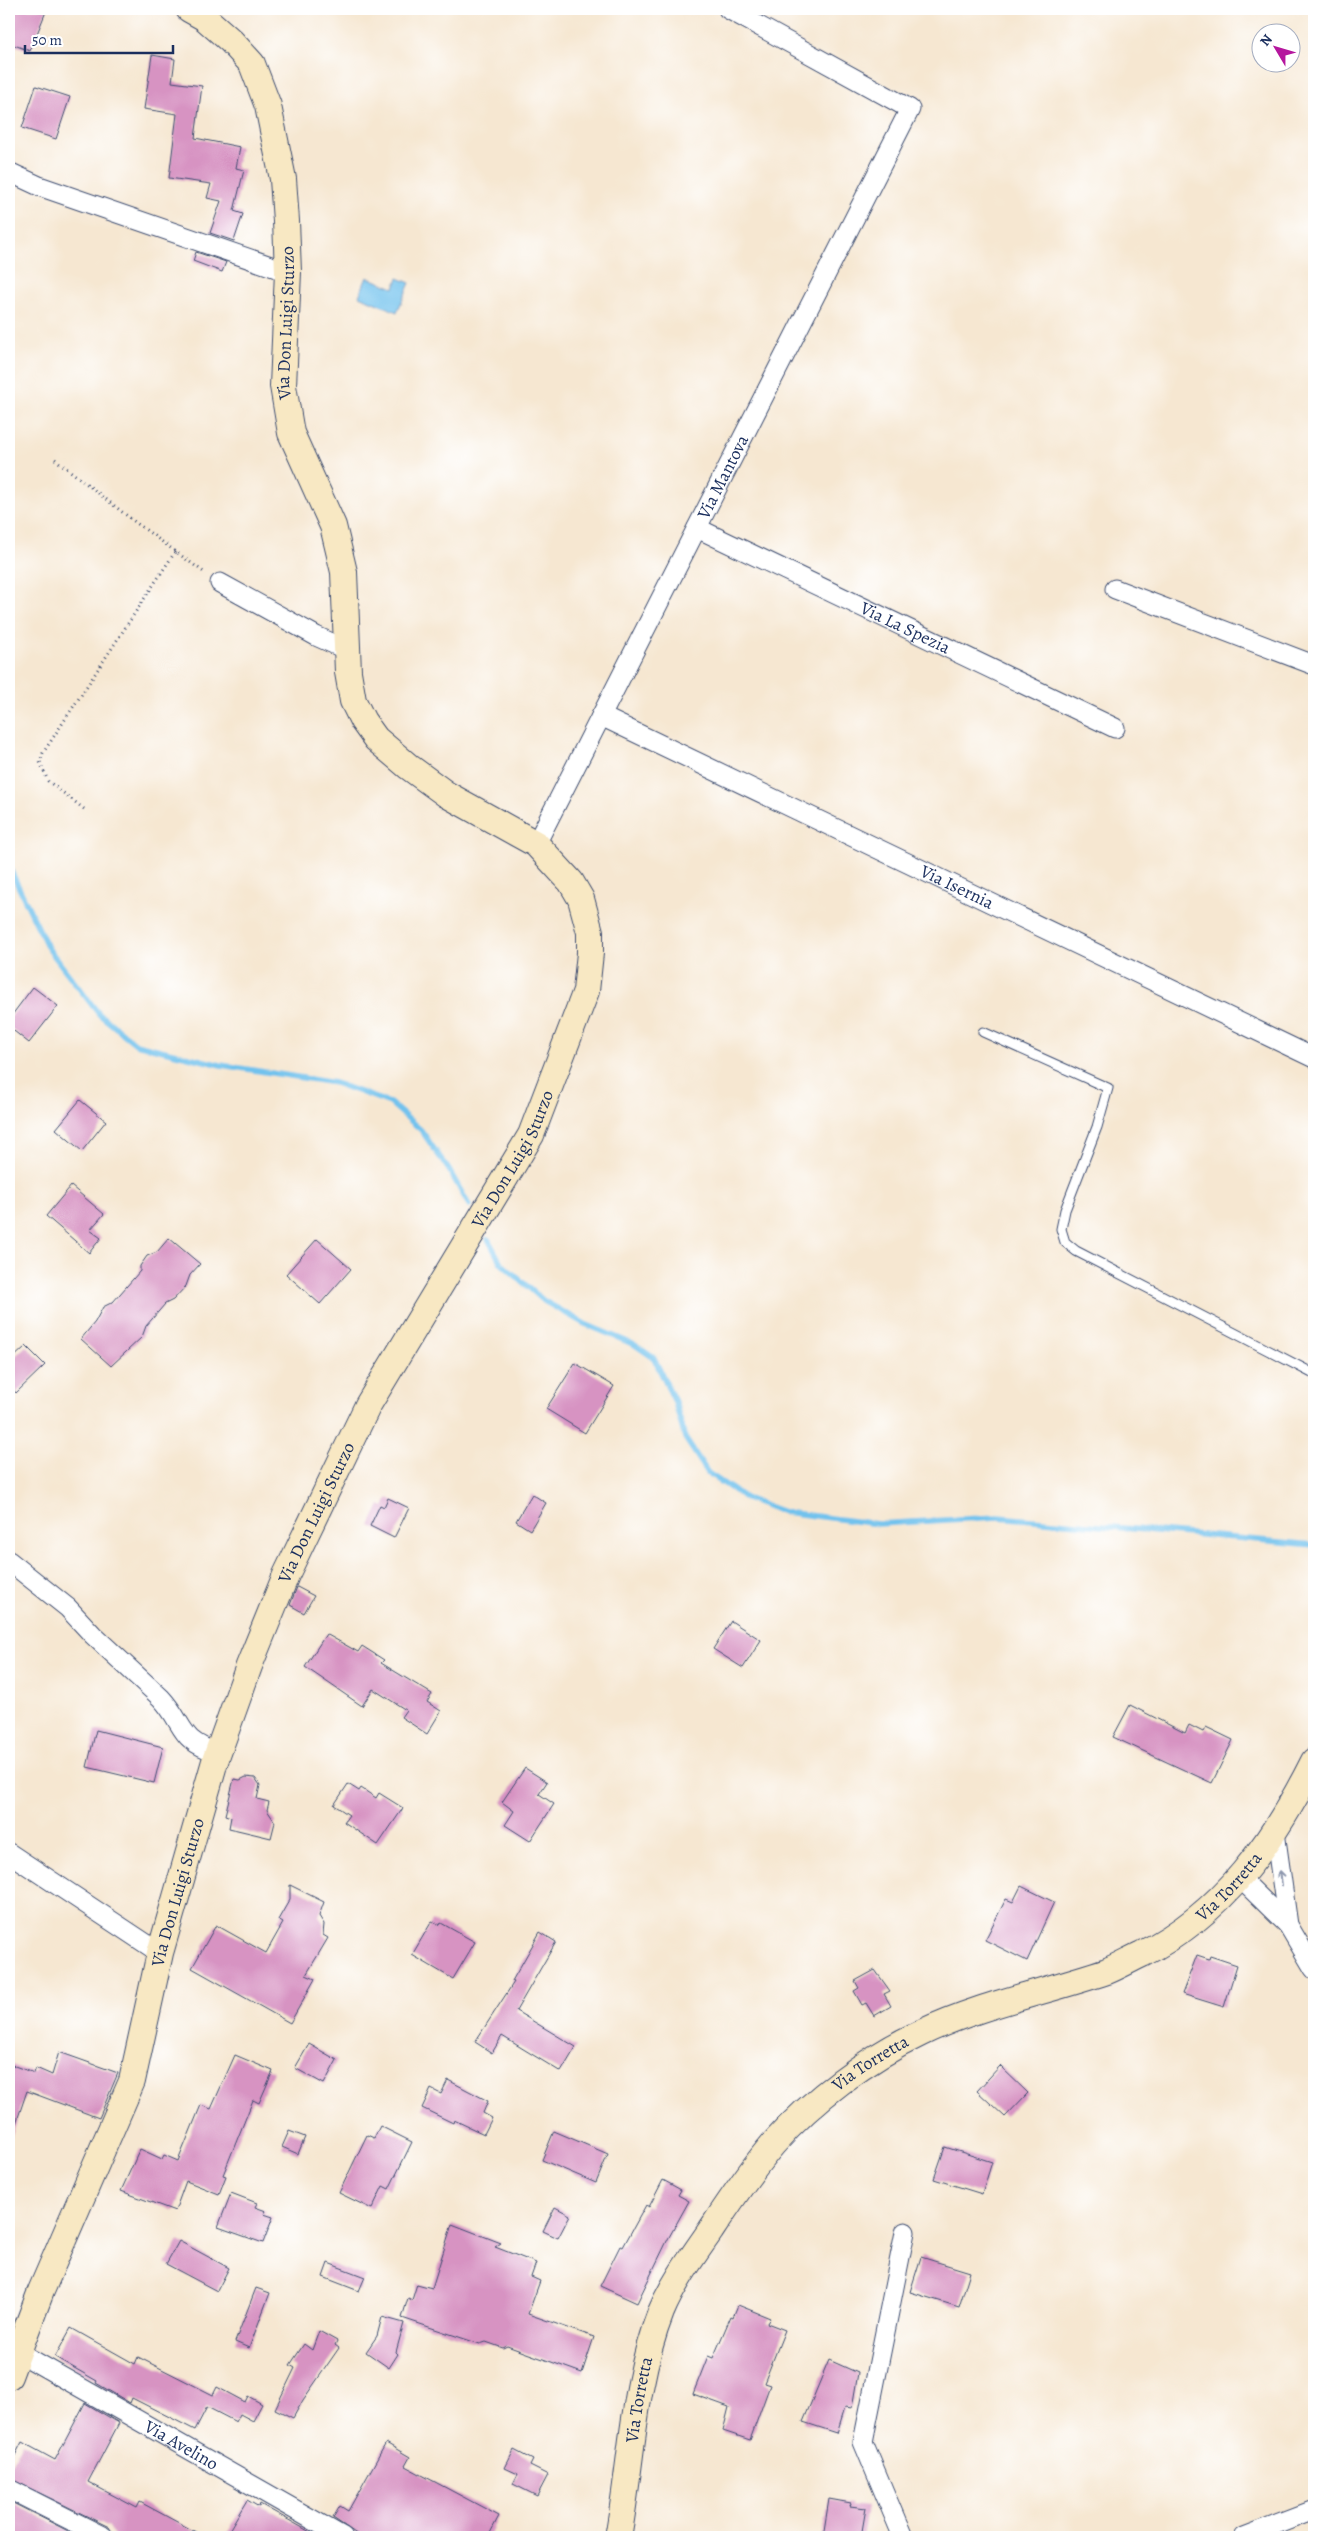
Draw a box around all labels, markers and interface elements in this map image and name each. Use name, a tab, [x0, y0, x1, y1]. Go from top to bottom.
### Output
scale bar	[25, 22, 172, 54]
north arrow	[1250, 22, 1300, 72]
text: 50 m	[32, 30, 62, 50]
text: N	[1256, 30, 1277, 50]
street label: Via Don Luigi Sturzo	[271, 246, 300, 402]
street label: Via Mantova	[691, 430, 755, 524]
street label: Via La Spezia	[855, 595, 955, 660]
street label: Via Isernia	[915, 858, 999, 915]
street label: Via Don Luigi Sturzo	[465, 1087, 559, 1233]
street label: Via Don Luigi Sturzo	[272, 1438, 360, 1587]
street label: Via Don Luigi Sturzo	[145, 1815, 210, 1970]
street label: Via Torretta	[1190, 1847, 1268, 1927]
one-way arrow	[1276, 1871, 1286, 1887]
street label: Via Torretta	[826, 2029, 913, 2097]
street label: Via Torretta	[620, 2353, 659, 2445]
street label: Via Avelino	[139, 2414, 223, 2476]

